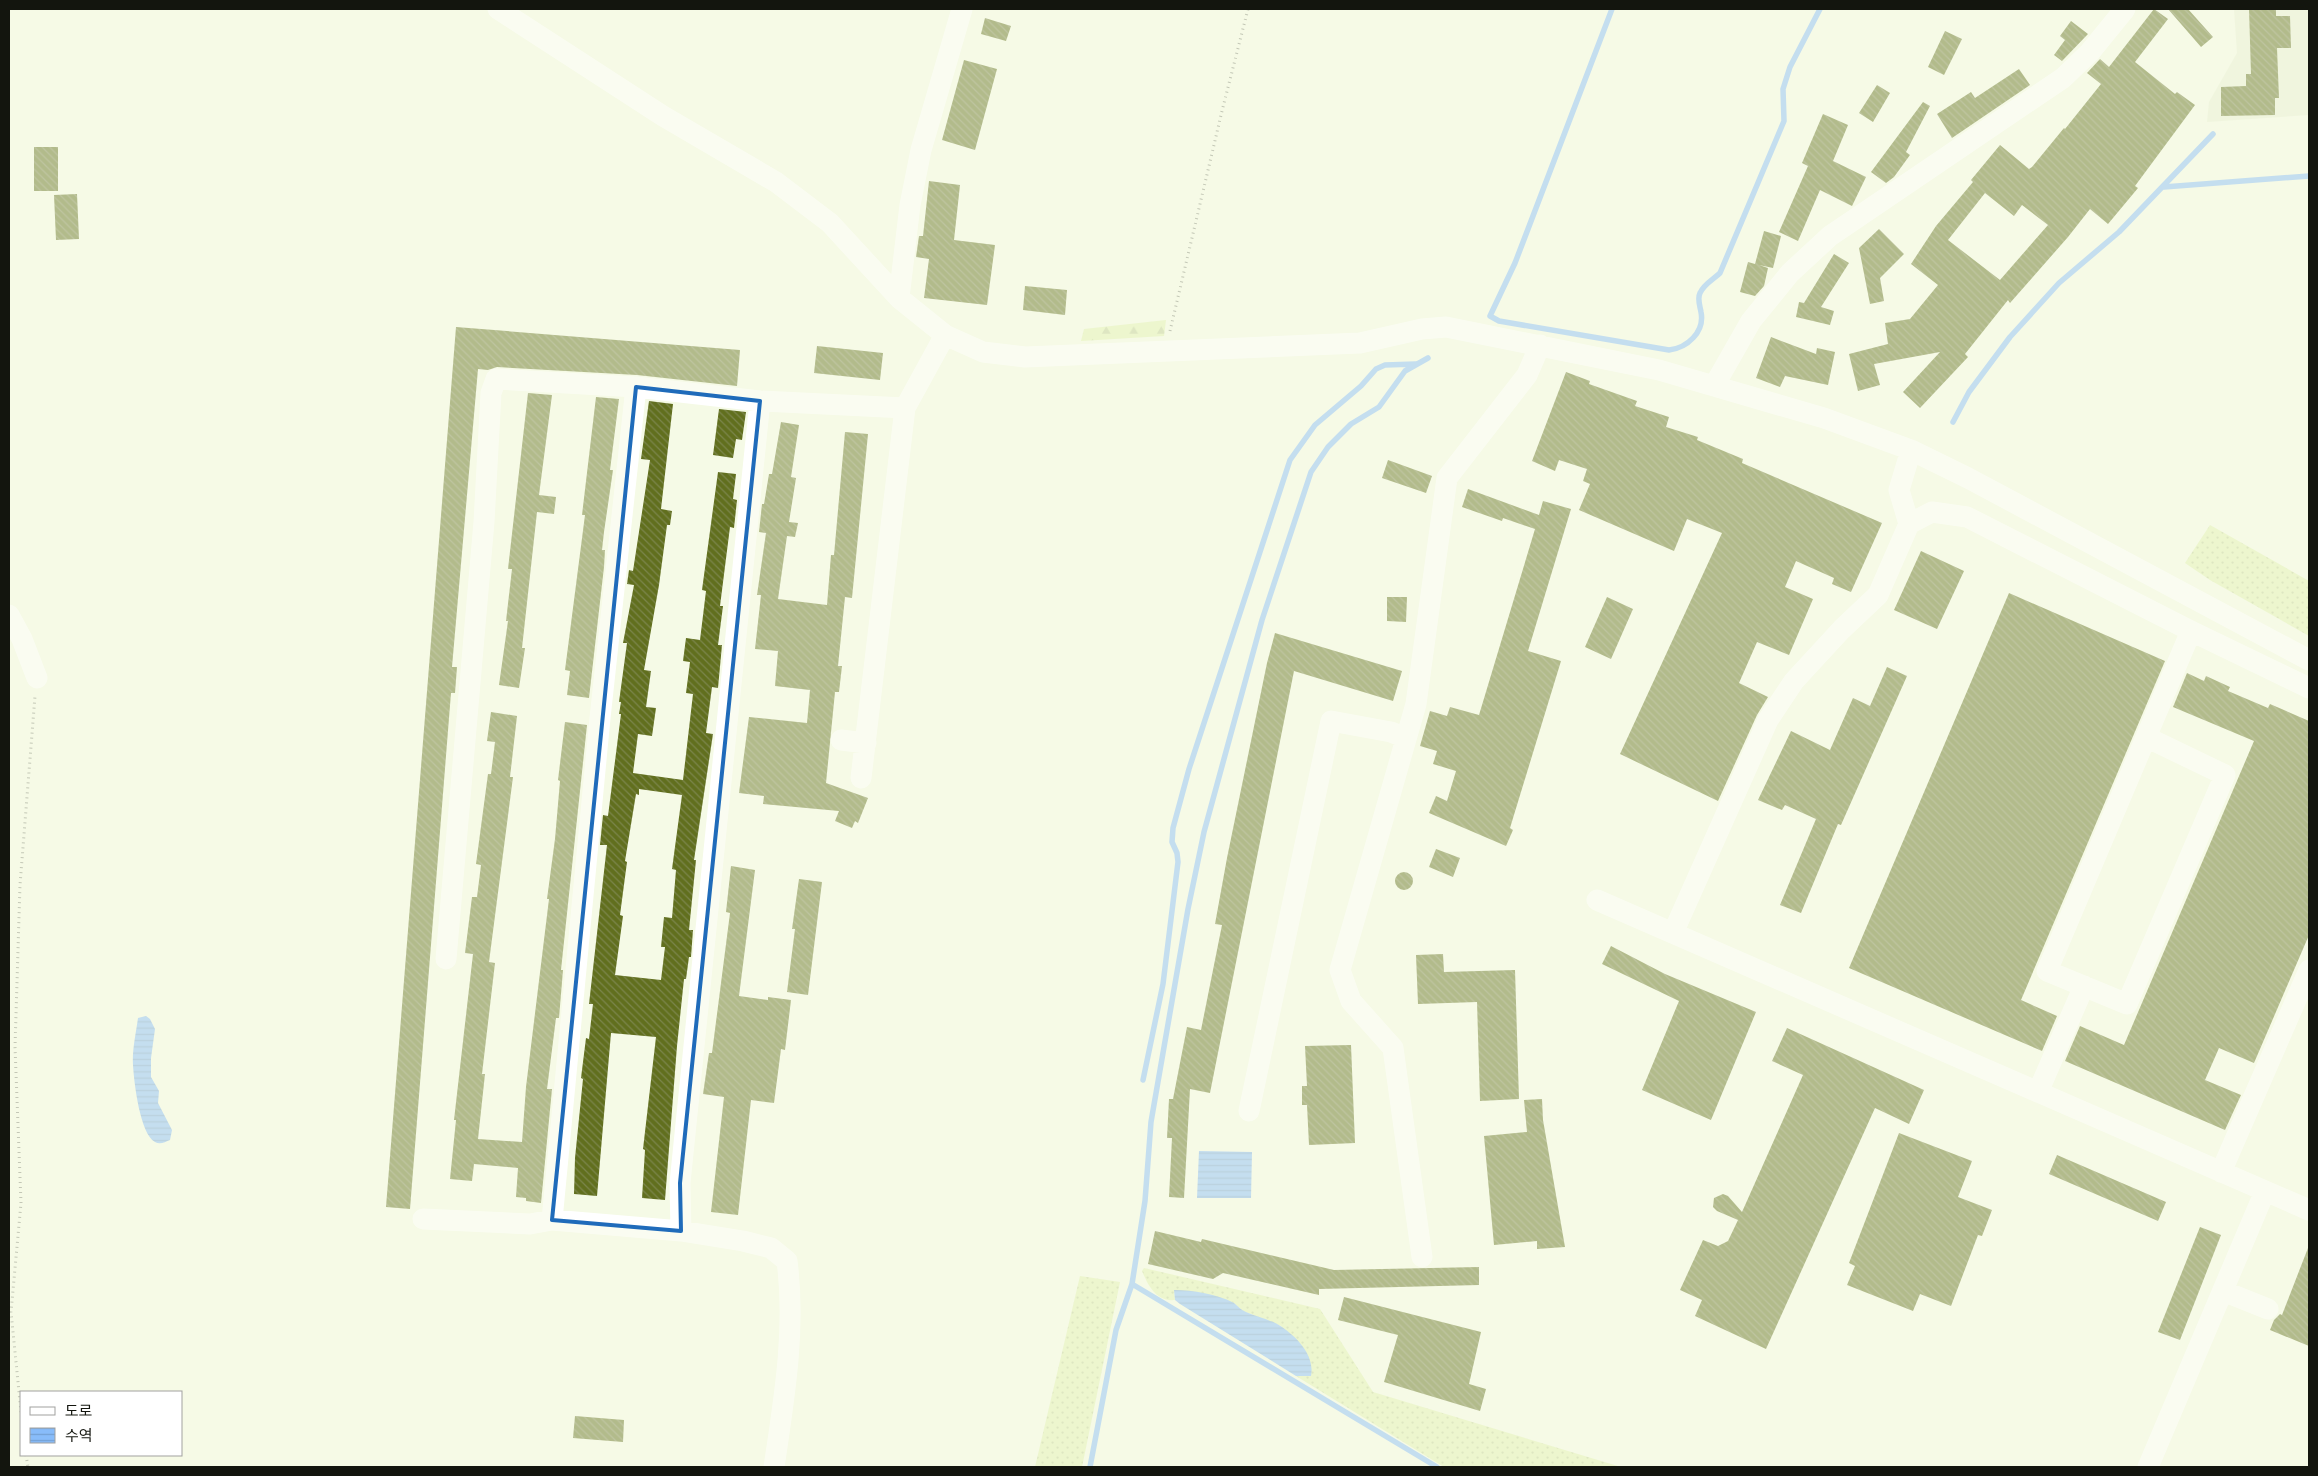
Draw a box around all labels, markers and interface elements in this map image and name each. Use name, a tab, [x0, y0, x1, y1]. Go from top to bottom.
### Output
legend	[20, 1391, 182, 1456]
text: 도로	[65, 1401, 93, 1420]
text: 수역	[65, 1426, 93, 1445]

